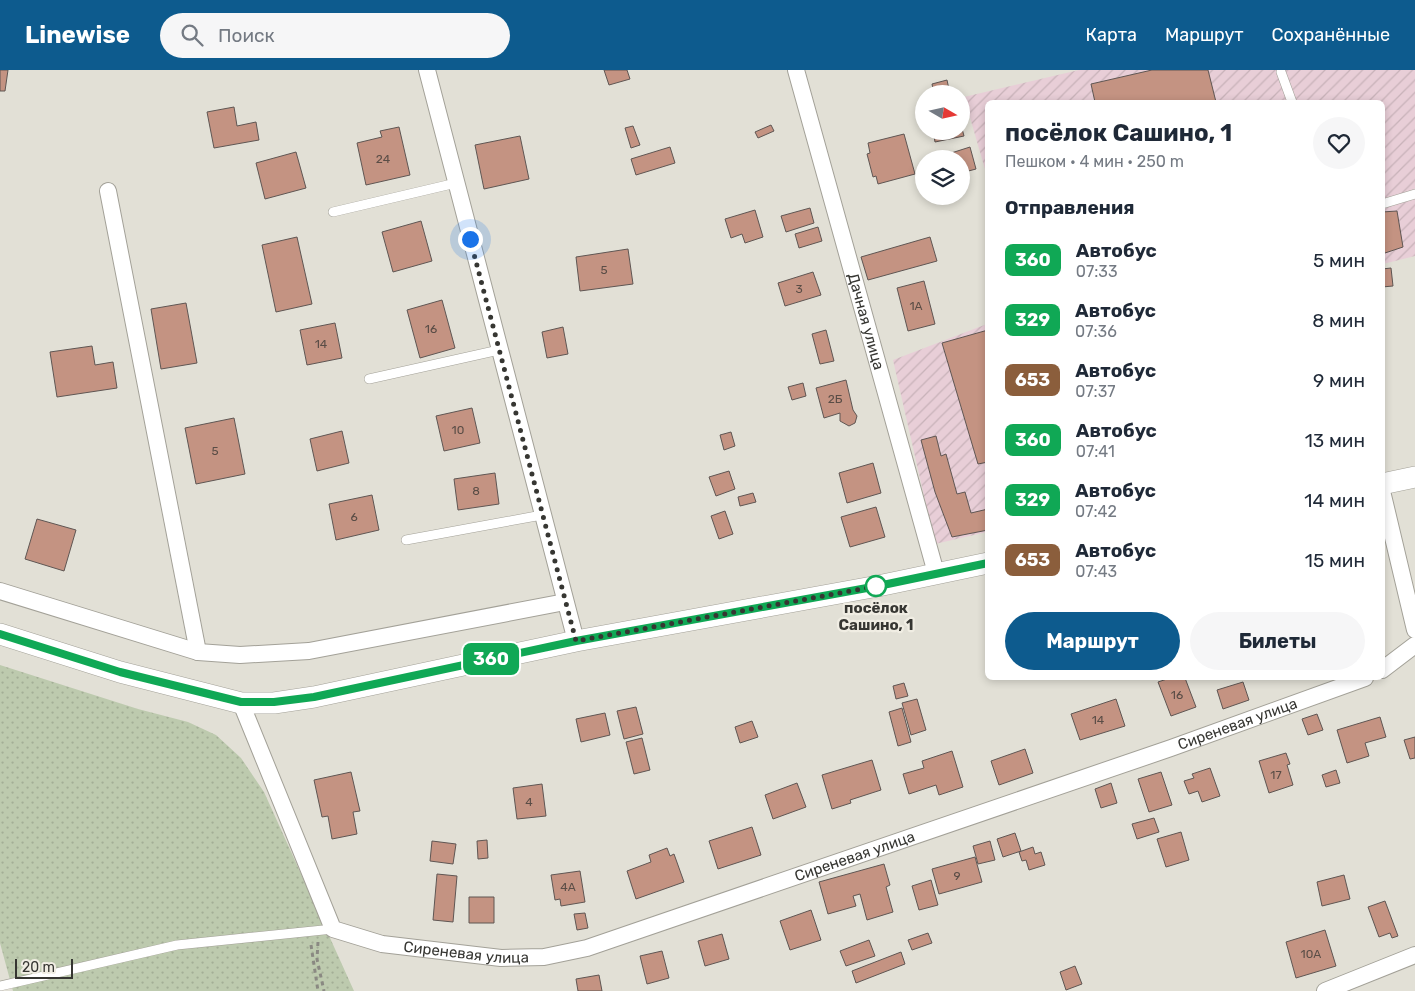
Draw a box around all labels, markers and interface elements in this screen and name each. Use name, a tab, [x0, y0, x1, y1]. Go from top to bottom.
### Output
search box	[160, 13, 510, 58]
text: Linewise	[25, 21, 130, 49]
icon: search	[178, 21, 206, 49]
text: Поиск	[218, 24, 275, 47]
text: Карта	[1086, 24, 1137, 46]
text: Маршрут	[1165, 24, 1244, 46]
text: Сохранённые	[1272, 24, 1390, 46]
north arrow	[915, 85, 970, 140]
map controls	[915, 85, 970, 205]
button: heart	[1313, 117, 1365, 169]
text: посёлок Сашино, 1	[1005, 119, 1232, 147]
button: layers	[915, 150, 970, 205]
house number: 24	[376, 152, 391, 166]
text: Пешком · 4 мин · 250 m	[1005, 152, 1184, 171]
text: Отправления	[1005, 196, 1135, 219]
your location	[458, 227, 483, 252]
text: Автобус	[1076, 239, 1157, 262]
text: 360	[1015, 249, 1051, 271]
text: 5 мин	[1313, 249, 1365, 272]
text: 07:33	[1076, 262, 1118, 281]
house number: 5	[600, 263, 608, 277]
street label: Дачная улица	[844, 271, 888, 372]
house number: 3	[795, 282, 803, 296]
house number: 1А	[909, 299, 923, 313]
text: Автобус	[1075, 299, 1156, 322]
text: 329	[1015, 309, 1050, 331]
text: 8 мин	[1312, 309, 1365, 332]
house number: 16	[425, 322, 437, 336]
text: 07:36	[1075, 322, 1117, 341]
house number: 14	[315, 337, 328, 351]
text: Автобус	[1075, 359, 1156, 382]
text: 653	[1015, 369, 1050, 391]
text: 9 мин	[1313, 369, 1365, 392]
text: 07:37	[1075, 382, 1116, 401]
house number: 2Б	[828, 392, 843, 406]
text: Автобус	[1076, 419, 1157, 442]
house number: 10	[452, 423, 464, 437]
text: 360	[1015, 429, 1051, 451]
text: 13 мин	[1305, 429, 1365, 452]
text: 07:41	[1076, 442, 1115, 461]
house number: 5	[211, 444, 219, 458]
text: Автобус	[1075, 479, 1156, 502]
house number: 8	[472, 484, 480, 498]
text: 329	[1015, 489, 1050, 511]
text: 14 мин	[1304, 489, 1365, 512]
text: 07:42	[1075, 502, 1117, 521]
house number: 6	[350, 510, 358, 524]
text: Автобус	[1075, 539, 1156, 562]
text: 653	[1015, 549, 1050, 571]
text: 15 мин	[1305, 549, 1365, 572]
text: 07:43	[1075, 562, 1117, 581]
marker: посёлок Сашино, 1	[865, 575, 887, 597]
place label: посёлок Сашино, 1	[839, 599, 913, 634]
button: Маршрут	[1005, 612, 1180, 670]
button: Билеты	[1190, 612, 1365, 670]
line badge: 360	[462, 643, 520, 675]
text: 360	[473, 648, 509, 670]
house number: 16	[1171, 688, 1183, 702]
street label: Сиреневая улица	[1175, 694, 1300, 754]
house number: 14	[1092, 713, 1105, 727]
house number: 17	[1270, 768, 1282, 782]
house number: 4	[525, 795, 533, 809]
street label: Сиреневая улица	[792, 827, 917, 885]
house number: 9	[953, 869, 961, 883]
house number: 4А	[560, 880, 576, 894]
street label: Сиреневая улица	[403, 938, 529, 967]
house number: 10А	[1301, 947, 1321, 961]
scale bar	[15, 956, 72, 979]
text: 20 m	[22, 959, 55, 976]

